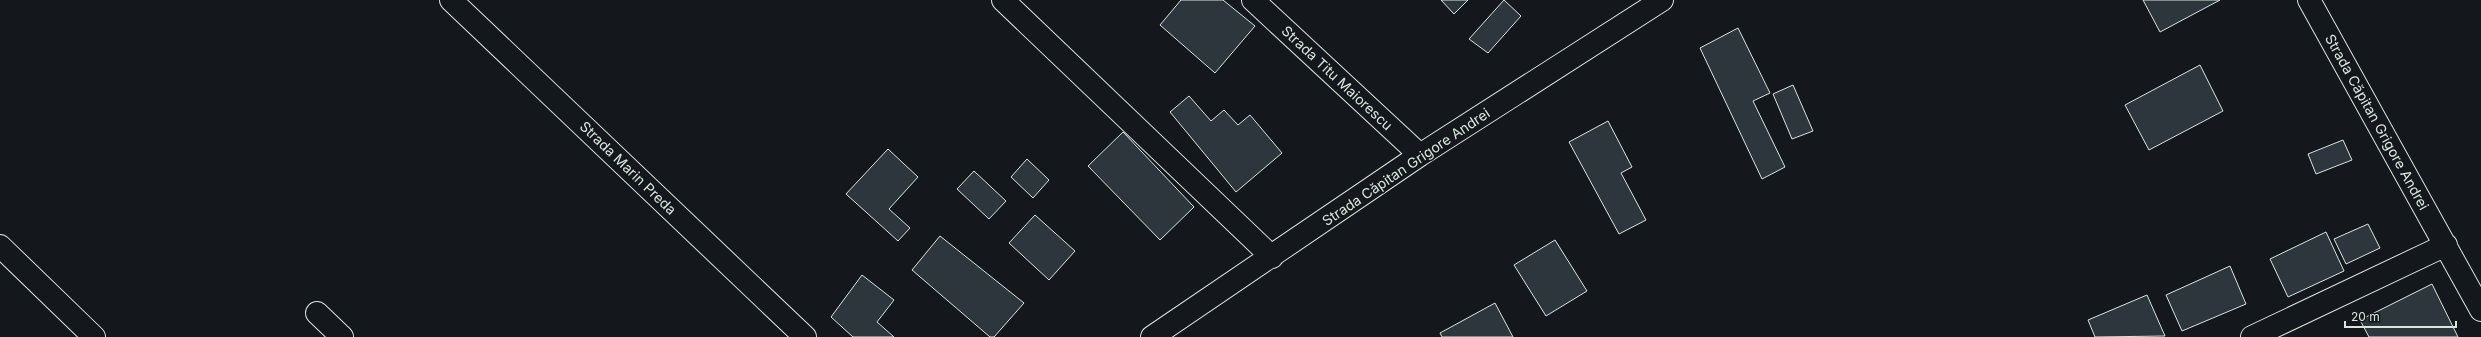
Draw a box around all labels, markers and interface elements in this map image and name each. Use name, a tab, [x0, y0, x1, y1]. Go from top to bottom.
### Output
street label: Strada Titu Maiorescu	[1278, 22, 1396, 133]
street label: Strada Căpitan Grigore Andrei	[2322, 31, 2433, 213]
street label: Strada Căpitan Grigore Andrei	[1319, 104, 1493, 229]
street label: Strada Marin Preda	[577, 117, 680, 218]
scale bar	[2345, 303, 2456, 329]
text: 20 m	[2351, 309, 2380, 324]

